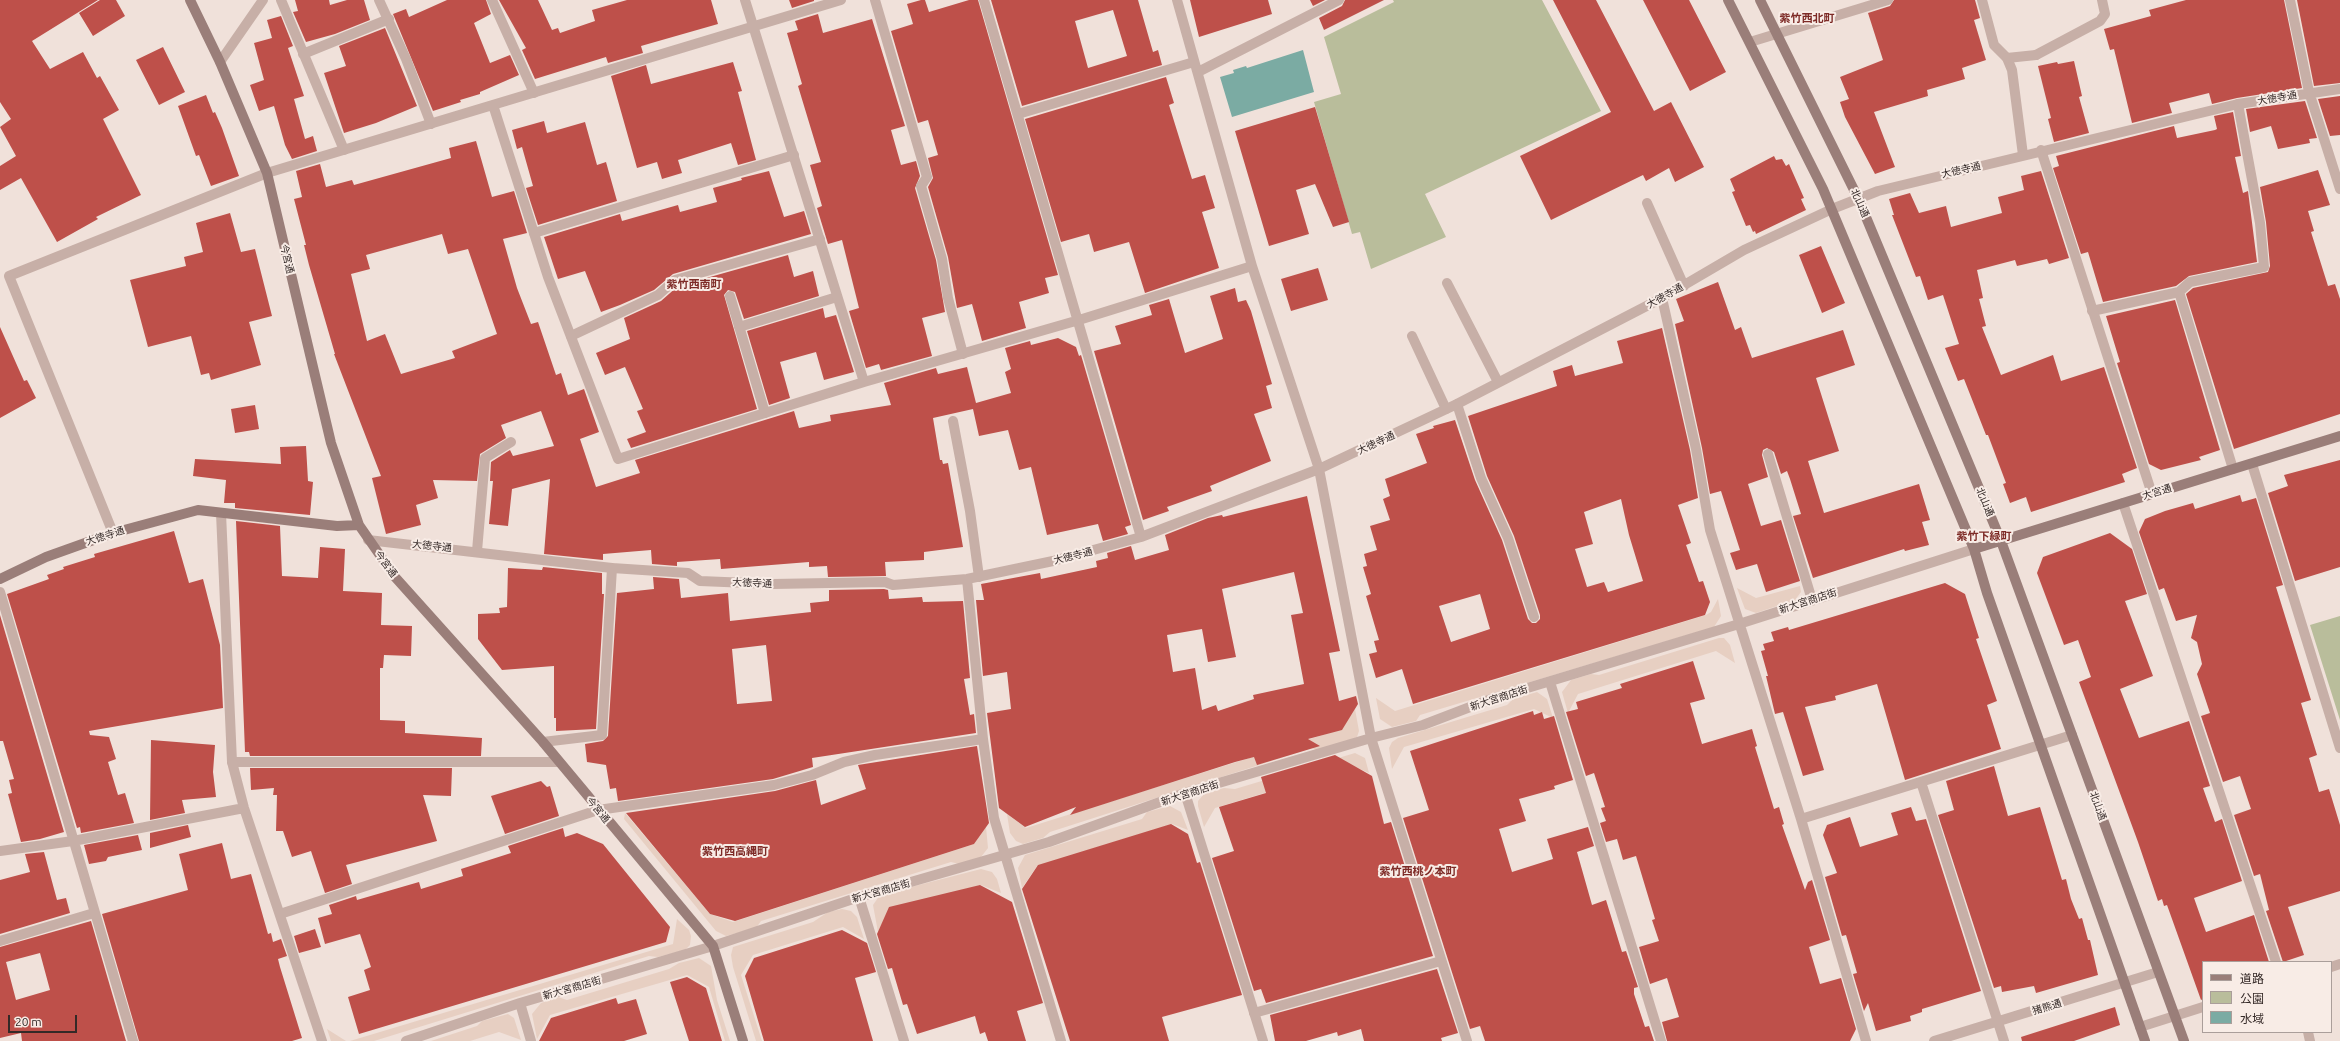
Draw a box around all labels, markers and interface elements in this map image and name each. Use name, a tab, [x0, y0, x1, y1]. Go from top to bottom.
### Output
district label: 紫竹西北町	[1780, 11, 1834, 25]
street label: 大徳寺通	[2256, 89, 2298, 107]
street label: 大徳寺通	[1940, 160, 1982, 180]
street label: 北山通	[1848, 187, 1872, 219]
street label: 今宮通	[278, 243, 296, 275]
district label: 紫竹西南町	[667, 277, 721, 291]
street label: 大徳寺通	[1645, 281, 1685, 311]
street label: 大徳寺通	[1355, 429, 1397, 457]
street label: 大宮通	[2141, 482, 2173, 502]
street label: 北山通	[1974, 486, 1996, 518]
street label: 大徳寺通	[84, 524, 126, 548]
district label: 紫竹下緑町	[1957, 529, 2011, 543]
street label: 大徳寺通	[411, 538, 453, 554]
street label: 大徳寺通	[1052, 545, 1094, 567]
street label: 今宮通	[372, 548, 400, 580]
street label: 大徳寺通	[732, 576, 772, 590]
street label: 新大宮商店街	[1778, 586, 1838, 616]
street label: 新大宮商店街	[1469, 683, 1529, 713]
street label: 新大宮商店街	[1160, 778, 1220, 808]
street label: 北山通	[2087, 790, 2109, 822]
street label: 今宮通	[584, 795, 612, 825]
district label: 紫竹西高縄町	[702, 844, 768, 858]
district label: 紫竹西桃ノ本町	[1380, 864, 1456, 878]
street label: 新大宮商店街	[851, 877, 911, 905]
legend	[2202, 961, 2332, 1033]
text: 道路	[2240, 972, 2264, 985]
street label: 新大宮商店街	[542, 974, 602, 1002]
text: 公園	[2240, 992, 2264, 1005]
street label: 猪熊通	[2031, 997, 2063, 1017]
scale bar	[10, 1007, 79, 1033]
text: 水域	[2240, 1012, 2264, 1025]
text: 20 m	[15, 1015, 42, 1028]

